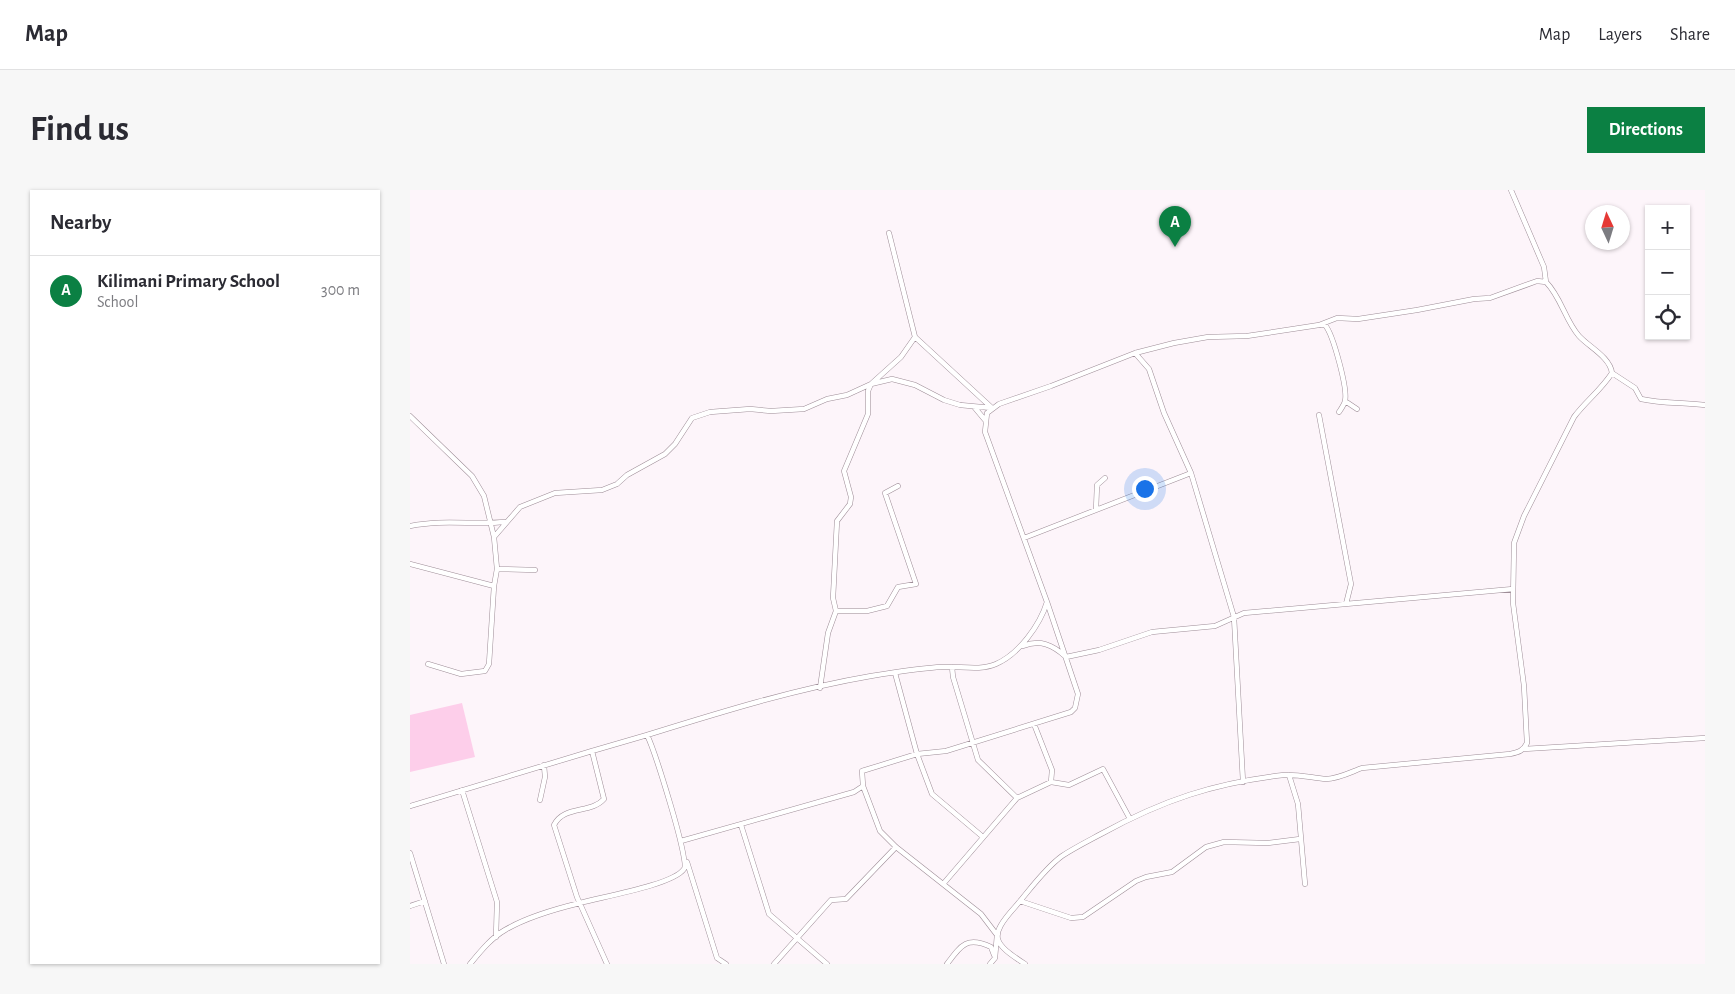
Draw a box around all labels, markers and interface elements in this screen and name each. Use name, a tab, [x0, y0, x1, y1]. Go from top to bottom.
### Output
text: Map	[25, 22, 68, 46]
text: Map	[1539, 26, 1570, 44]
text: Layers	[1598, 26, 1642, 44]
text: Share	[1670, 26, 1710, 44]
button: Directions	[1587, 107, 1705, 153]
text: Find us	[30, 112, 129, 147]
north arrow	[1585, 205, 1630, 250]
map controls	[1645, 205, 1690, 340]
button: +	[1645, 205, 1690, 250]
pin: A	[1159, 206, 1191, 247]
text: Nearby	[50, 212, 111, 233]
button: −	[1645, 250, 1690, 295]
text: Kilimani Primary School	[97, 272, 280, 291]
text: A	[61, 282, 71, 298]
text: 300 m	[321, 282, 360, 298]
text: School	[97, 294, 138, 310]
button: locate	[1645, 295, 1690, 340]
your location	[1132, 476, 1158, 502]

